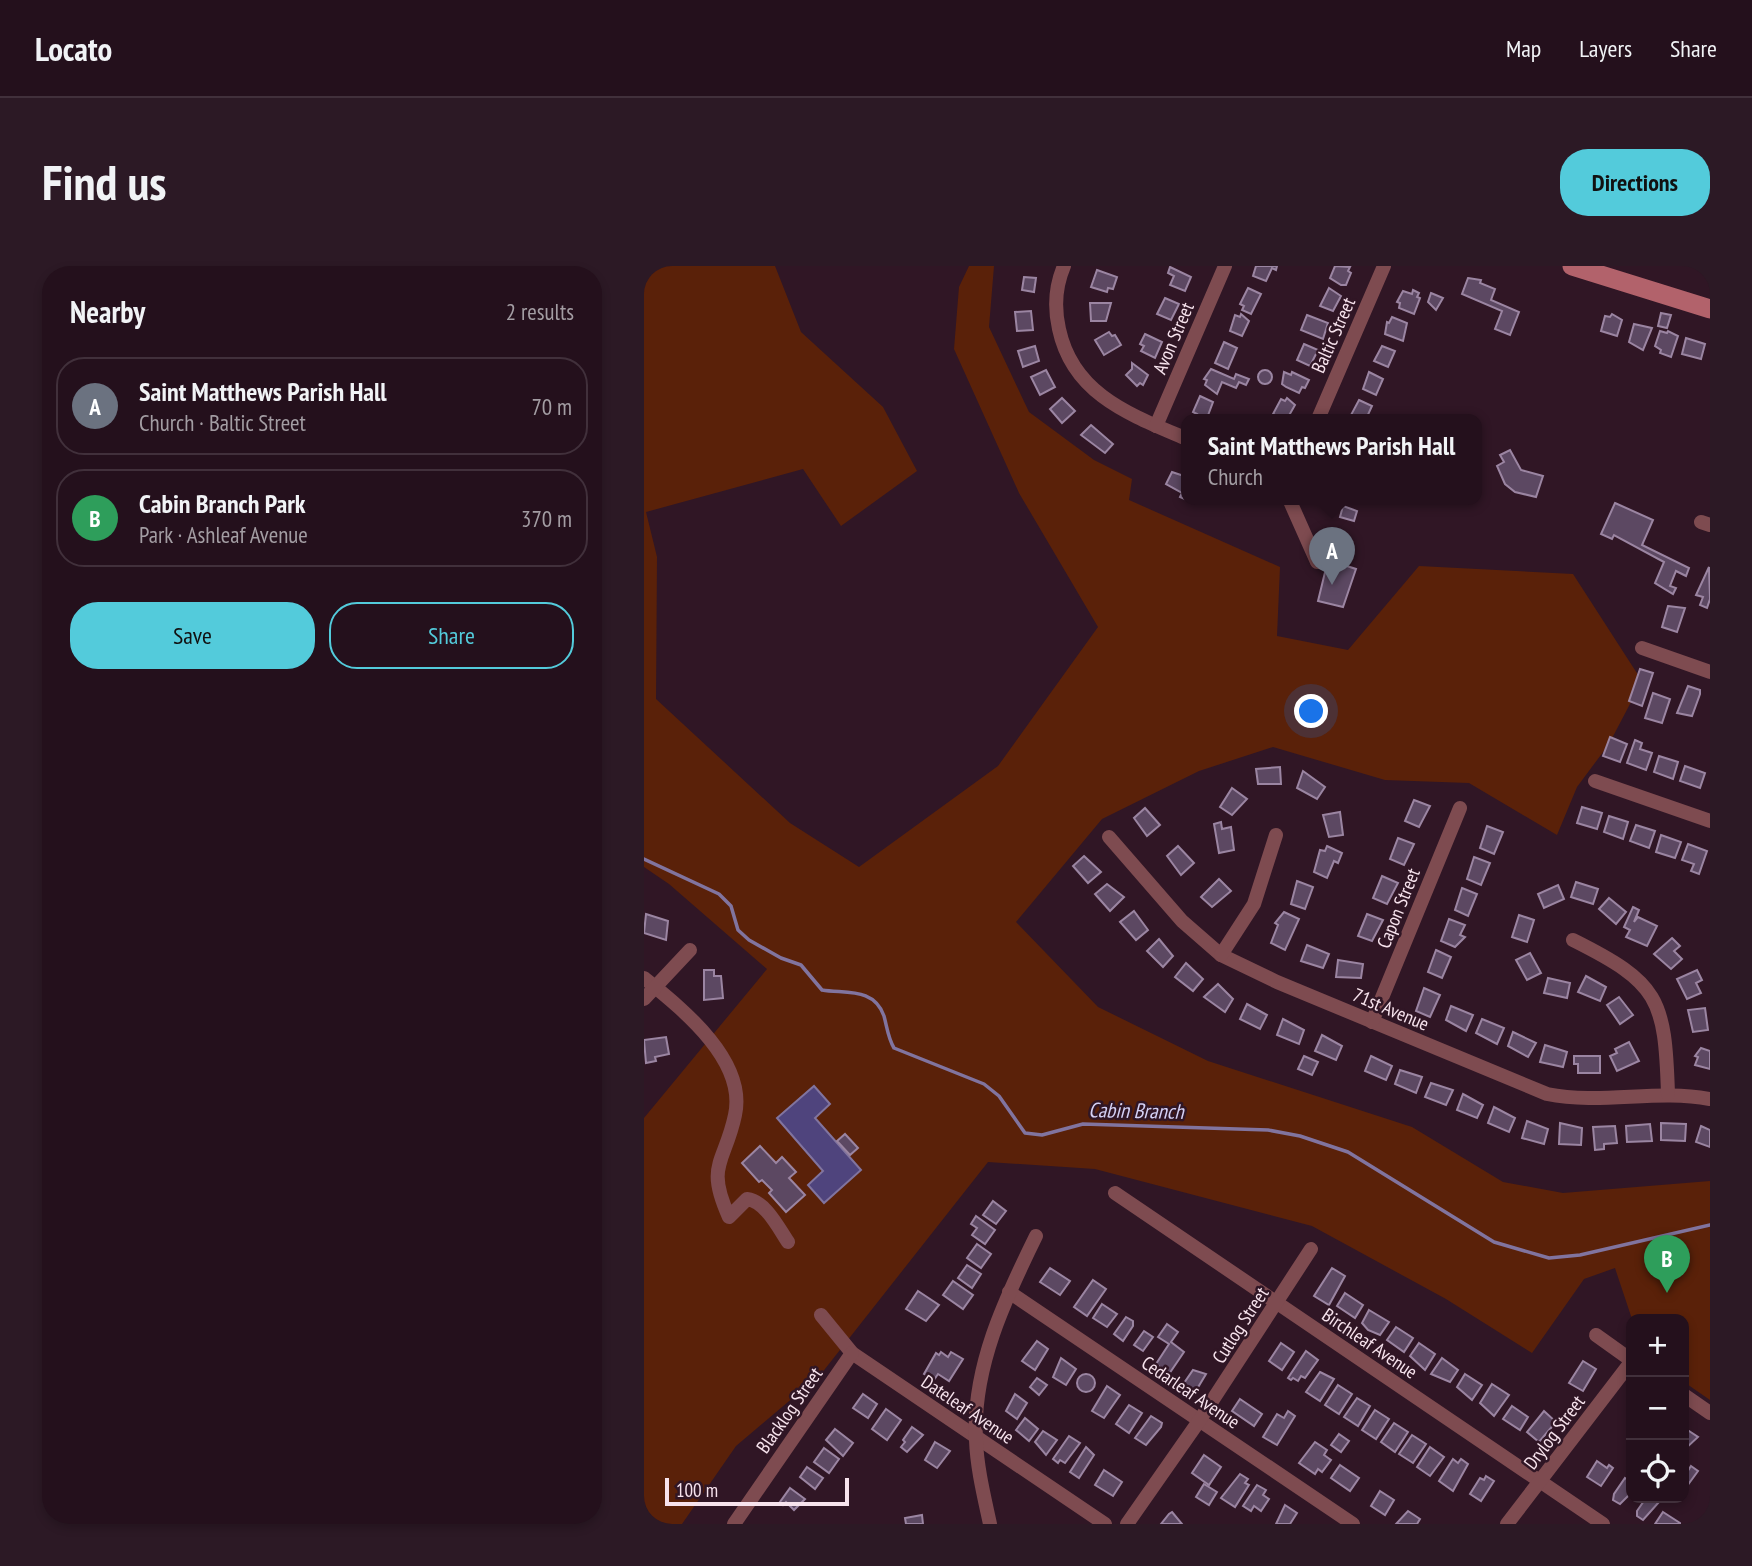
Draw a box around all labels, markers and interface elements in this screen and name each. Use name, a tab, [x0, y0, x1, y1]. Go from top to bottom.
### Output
text: Locato	[35, 27, 112, 70]
text: Map	[1506, 33, 1541, 64]
text: Layers	[1579, 33, 1632, 64]
text: Share	[1670, 33, 1717, 64]
button: Directions	[1560, 149, 1710, 216]
text: Find us	[42, 150, 166, 214]
text: Nearby	[70, 292, 145, 331]
street label: Baltic Street	[1306, 293, 1361, 376]
text: 2 results	[506, 297, 574, 326]
street label: Avon Street	[1147, 298, 1199, 378]
text: Saint Matthews Parish Hall	[139, 375, 387, 408]
text: A	[89, 392, 101, 421]
text: 70 m	[531, 392, 572, 421]
text: Church · Baltic Street	[139, 408, 306, 437]
popup	[1181, 414, 1482, 505]
text: Saint Matthews Parish Hall	[1208, 429, 1455, 462]
text: Church	[1208, 462, 1263, 491]
text: Cabin Branch Park	[139, 487, 306, 520]
text: B	[89, 504, 101, 533]
text: 370 m	[521, 504, 572, 533]
text: Park · Ashleaf Avenue	[139, 520, 308, 549]
pin: A	[1309, 527, 1355, 585]
button: Save	[70, 602, 315, 669]
button: Share	[329, 602, 574, 669]
your location	[1294, 694, 1328, 728]
street label: Capon Street	[1371, 864, 1425, 952]
street label: 71st Avenue	[1349, 982, 1433, 1036]
water label: Cabin Branch	[1088, 1096, 1186, 1125]
pin: B	[1644, 1235, 1690, 1293]
street label: Cutlog Street	[1206, 1282, 1274, 1368]
street label: Birchleaf Avenue	[1318, 1302, 1422, 1384]
map controls	[1626, 1314, 1689, 1503]
button: +	[1626, 1314, 1689, 1377]
street label: Cedarleaf Avenue	[1137, 1350, 1245, 1434]
street label: Blacklog Street	[751, 1362, 828, 1458]
street label: Dateleaf Avenue	[917, 1369, 1019, 1449]
button: −	[1626, 1377, 1689, 1440]
street label: Drylog Street	[1518, 1390, 1590, 1474]
button: locate	[1626, 1440, 1689, 1503]
scale bar	[665, 1475, 849, 1507]
text: 100 m	[676, 1478, 718, 1502]

